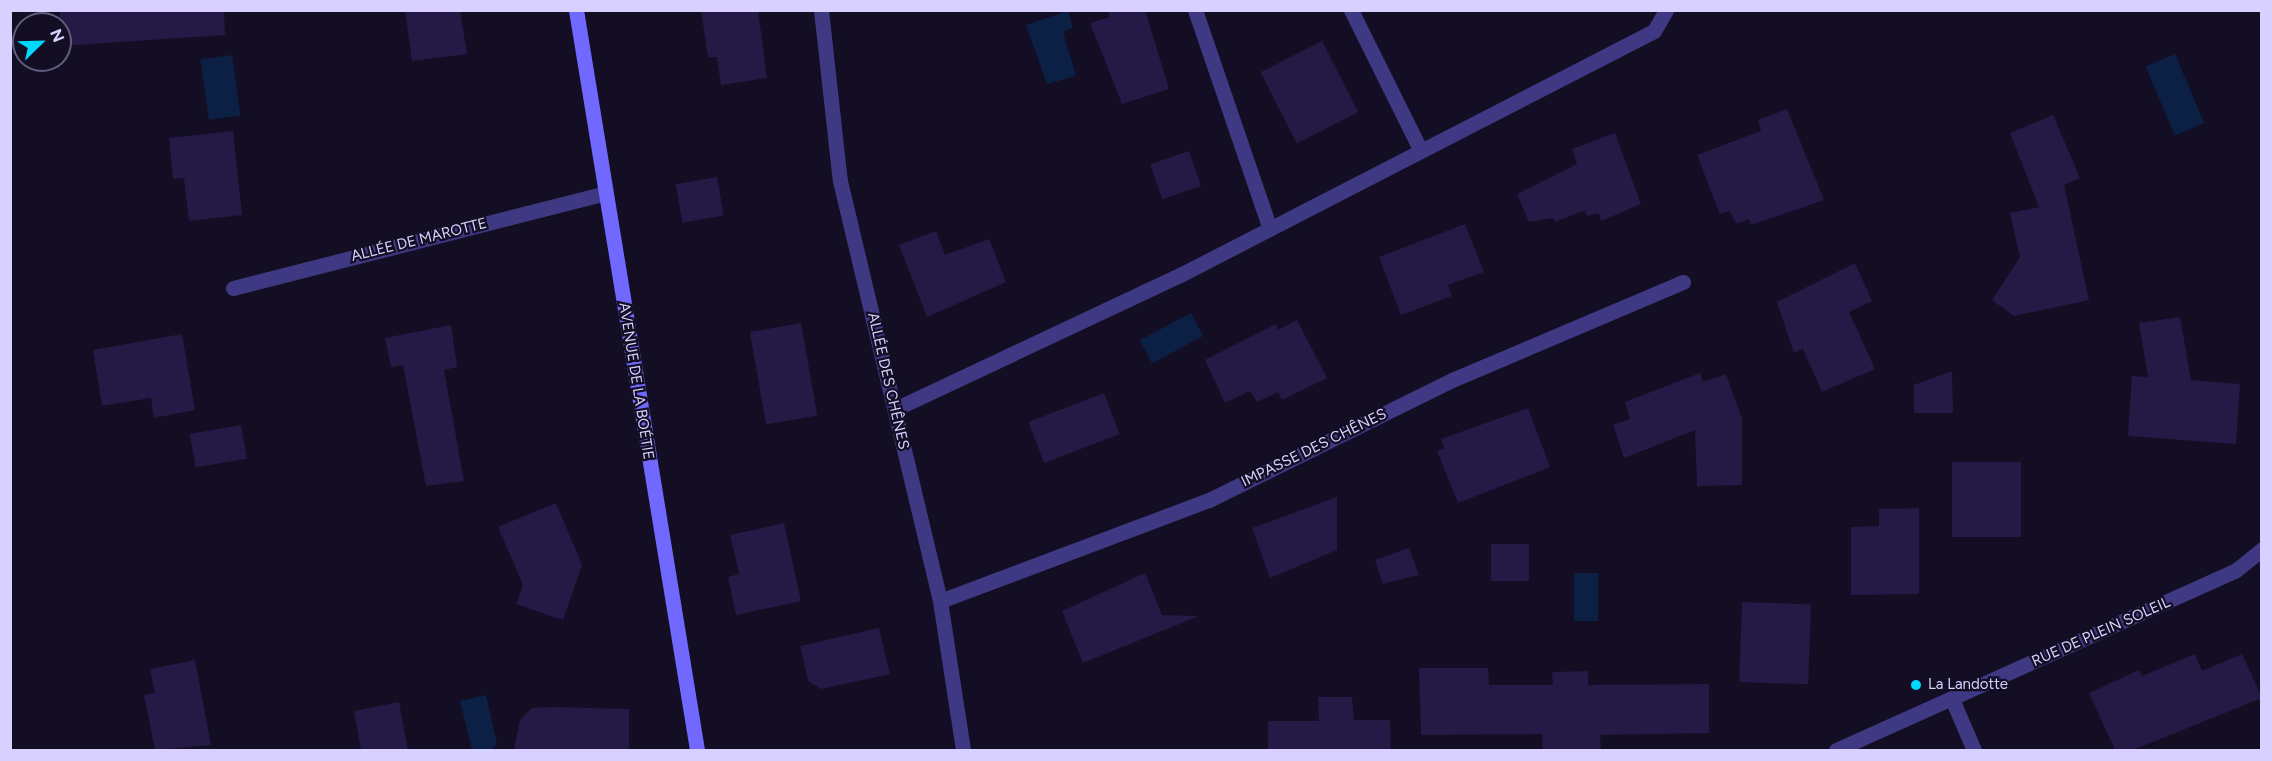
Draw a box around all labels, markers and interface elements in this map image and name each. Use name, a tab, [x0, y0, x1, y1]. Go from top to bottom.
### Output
north arrow	[12, 12, 72, 72]
text: N	[46, 26, 68, 45]
street label: ALLÉE DE MAROTTE	[349, 214, 489, 266]
street label: AVENUE DE LA BOÉTIE	[615, 301, 657, 461]
street label: ALLÉE DES CHÊNES	[863, 311, 913, 451]
street label: IMPASSE DES CHÊNES	[1238, 405, 1390, 491]
street label: RUE DE PLEIN SOLEIL	[2029, 593, 2173, 671]
place label: La Landotte	[1928, 676, 2008, 694]
marker: La Landotte	[1909, 678, 1923, 692]

